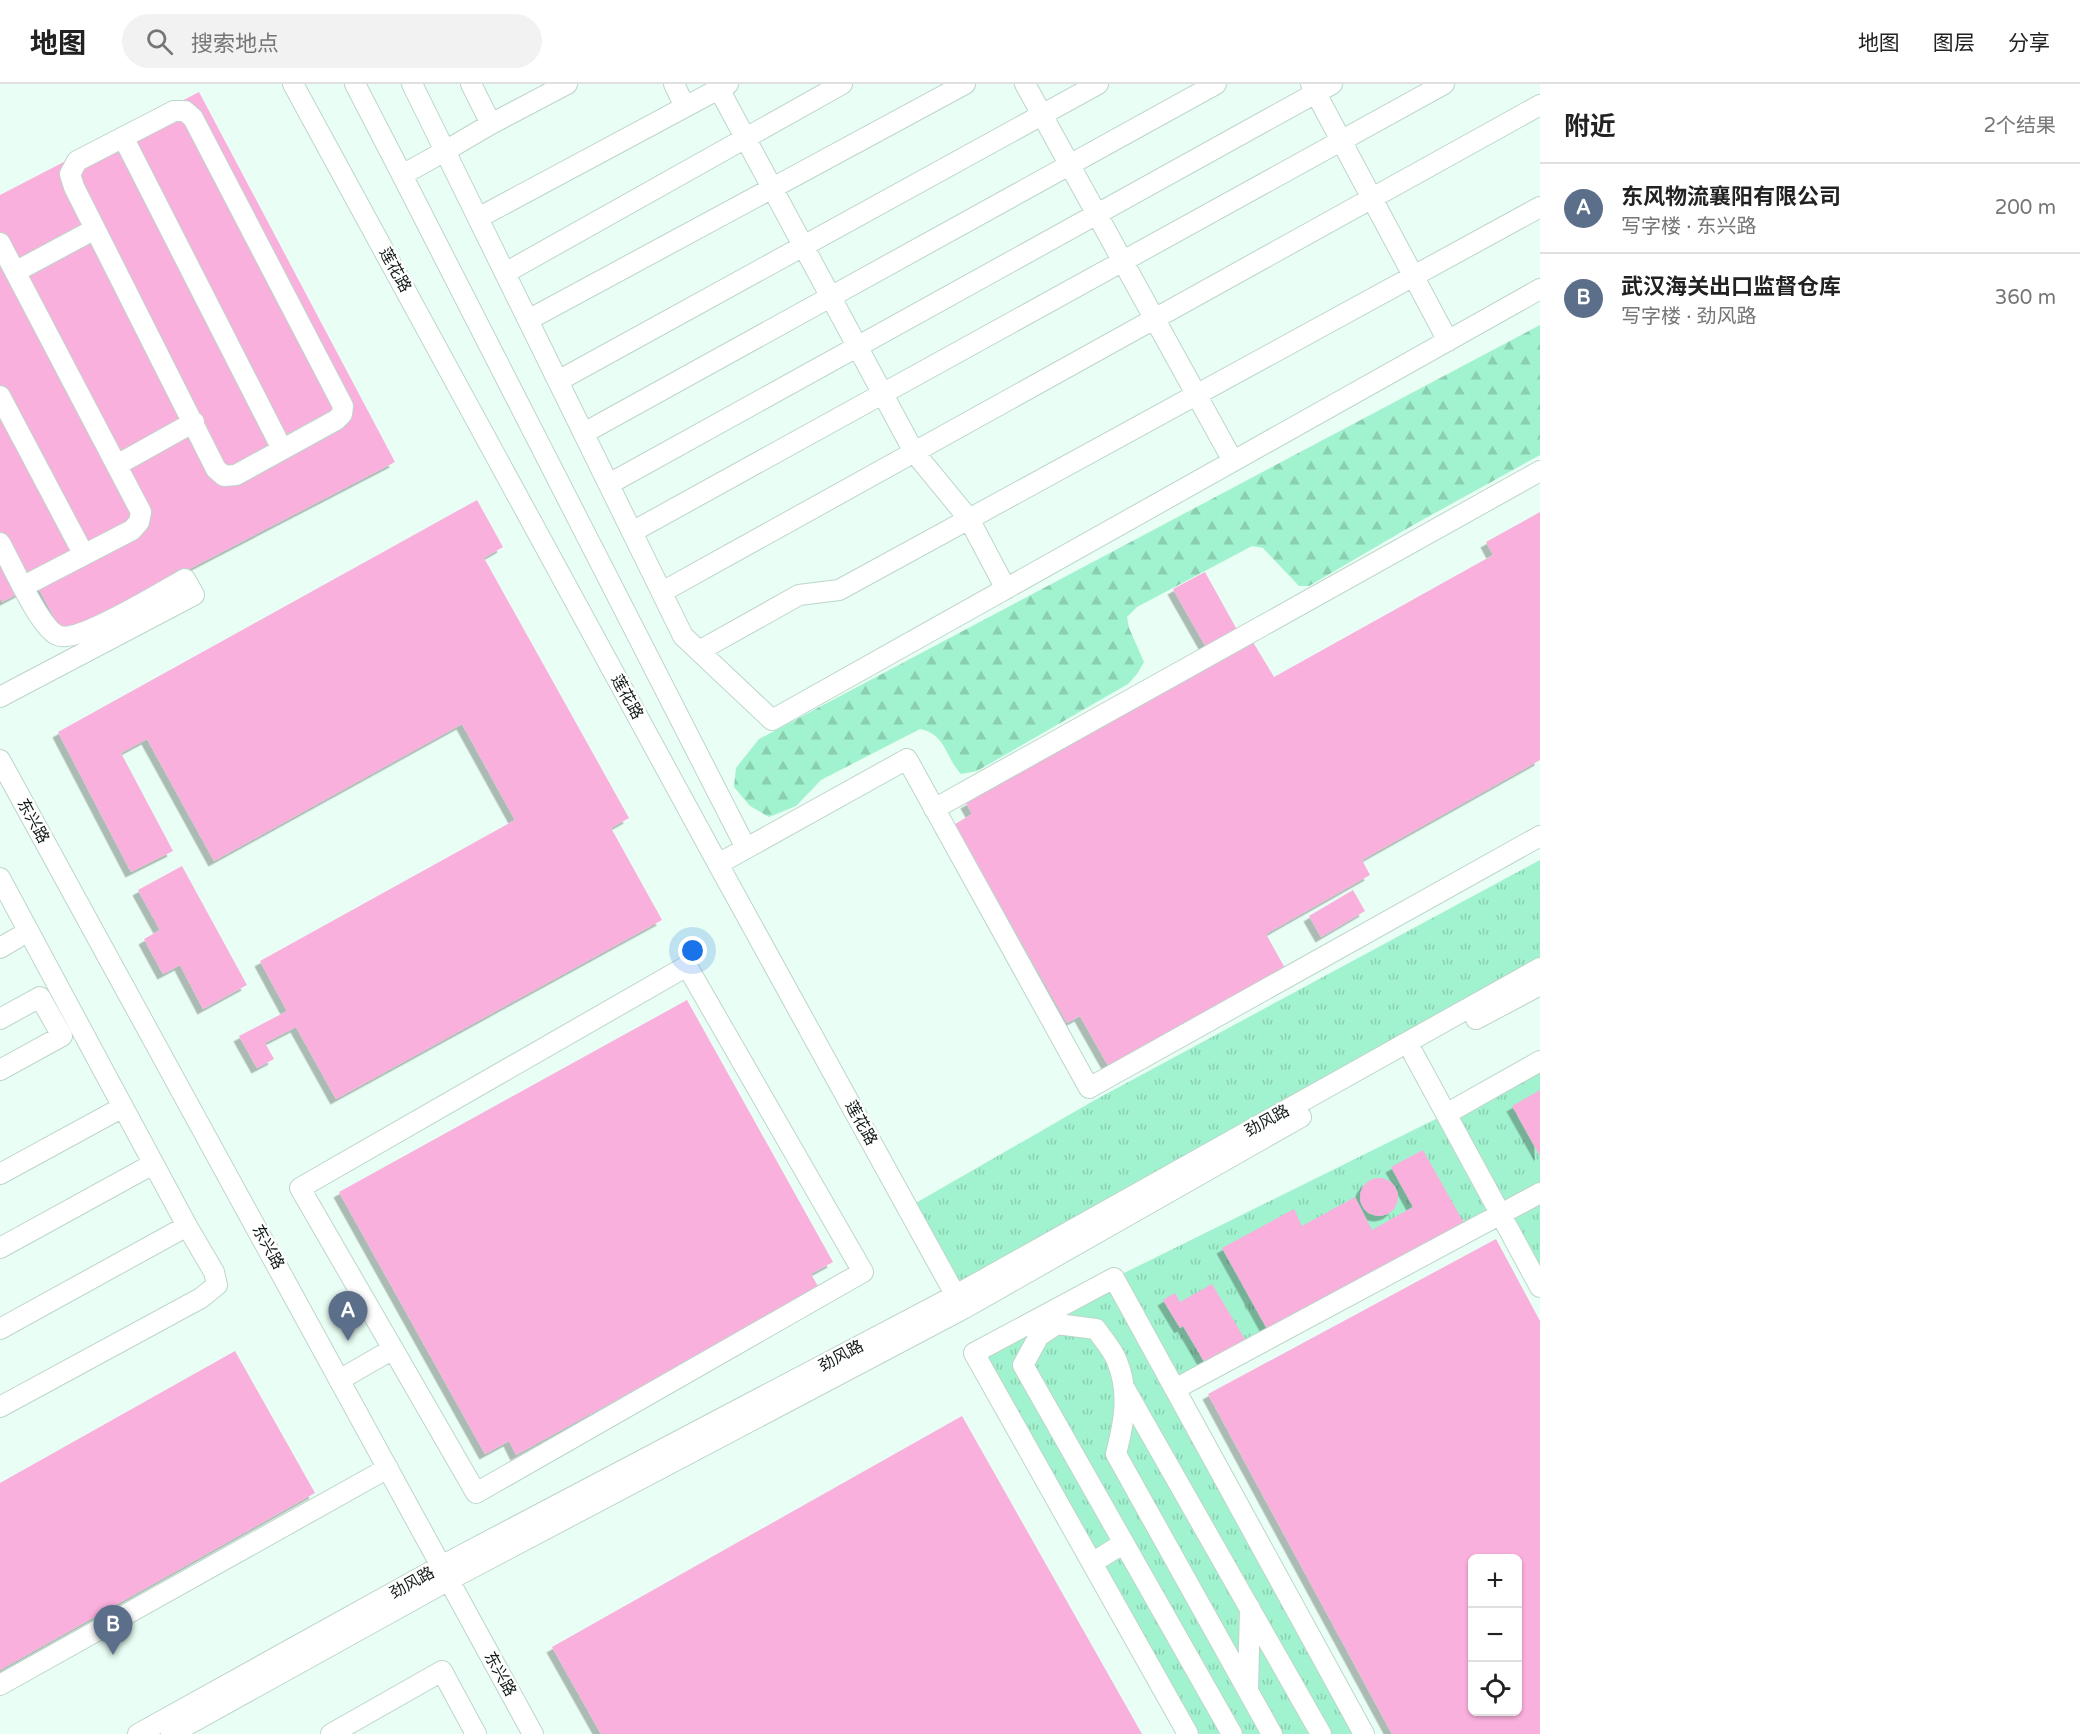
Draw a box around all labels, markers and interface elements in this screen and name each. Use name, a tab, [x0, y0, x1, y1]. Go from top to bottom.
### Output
search box	[122, 14, 542, 68]
icon: search	[143, 25, 176, 58]
text: 地图	[30, 27, 86, 61]
text: 搜索地点	[191, 31, 279, 57]
text: 地图	[1858, 31, 1900, 56]
text: 图层	[1933, 31, 1975, 56]
text: 分享	[2008, 31, 2050, 56]
text: 附近	[1564, 111, 1616, 142]
text: 2个结果	[1983, 114, 2056, 138]
text: 东风物流襄阳有限公司	[1621, 184, 1841, 210]
text: A	[1576, 196, 1591, 220]
text: 200 m	[1995, 196, 2056, 220]
text: 写字楼 · 东兴路	[1621, 215, 1757, 239]
street label: 莲花路	[375, 244, 415, 296]
text: 武汉海关出口监督仓库	[1621, 274, 1841, 300]
text: B	[1577, 286, 1590, 310]
text: 360 m	[1995, 286, 2056, 310]
text: 写字楼 · 劲风路	[1621, 305, 1757, 329]
street label: 莲花路	[607, 671, 647, 723]
street label: 东兴路	[13, 795, 53, 847]
your location	[678, 936, 707, 965]
street label: 莲花路	[841, 1097, 881, 1149]
street label: 劲风路	[1241, 1101, 1293, 1141]
street label: 东兴路	[248, 1221, 288, 1273]
pin: A	[328, 1292, 368, 1341]
street label: 劲风路	[815, 1336, 867, 1376]
map controls	[1468, 1554, 1522, 1716]
button: +	[1468, 1554, 1522, 1608]
street label: 劲风路	[386, 1563, 438, 1603]
pin: B	[94, 1606, 132, 1655]
button: −	[1468, 1608, 1522, 1662]
street label: 东兴路	[480, 1648, 520, 1700]
button: locate	[1468, 1662, 1522, 1716]

